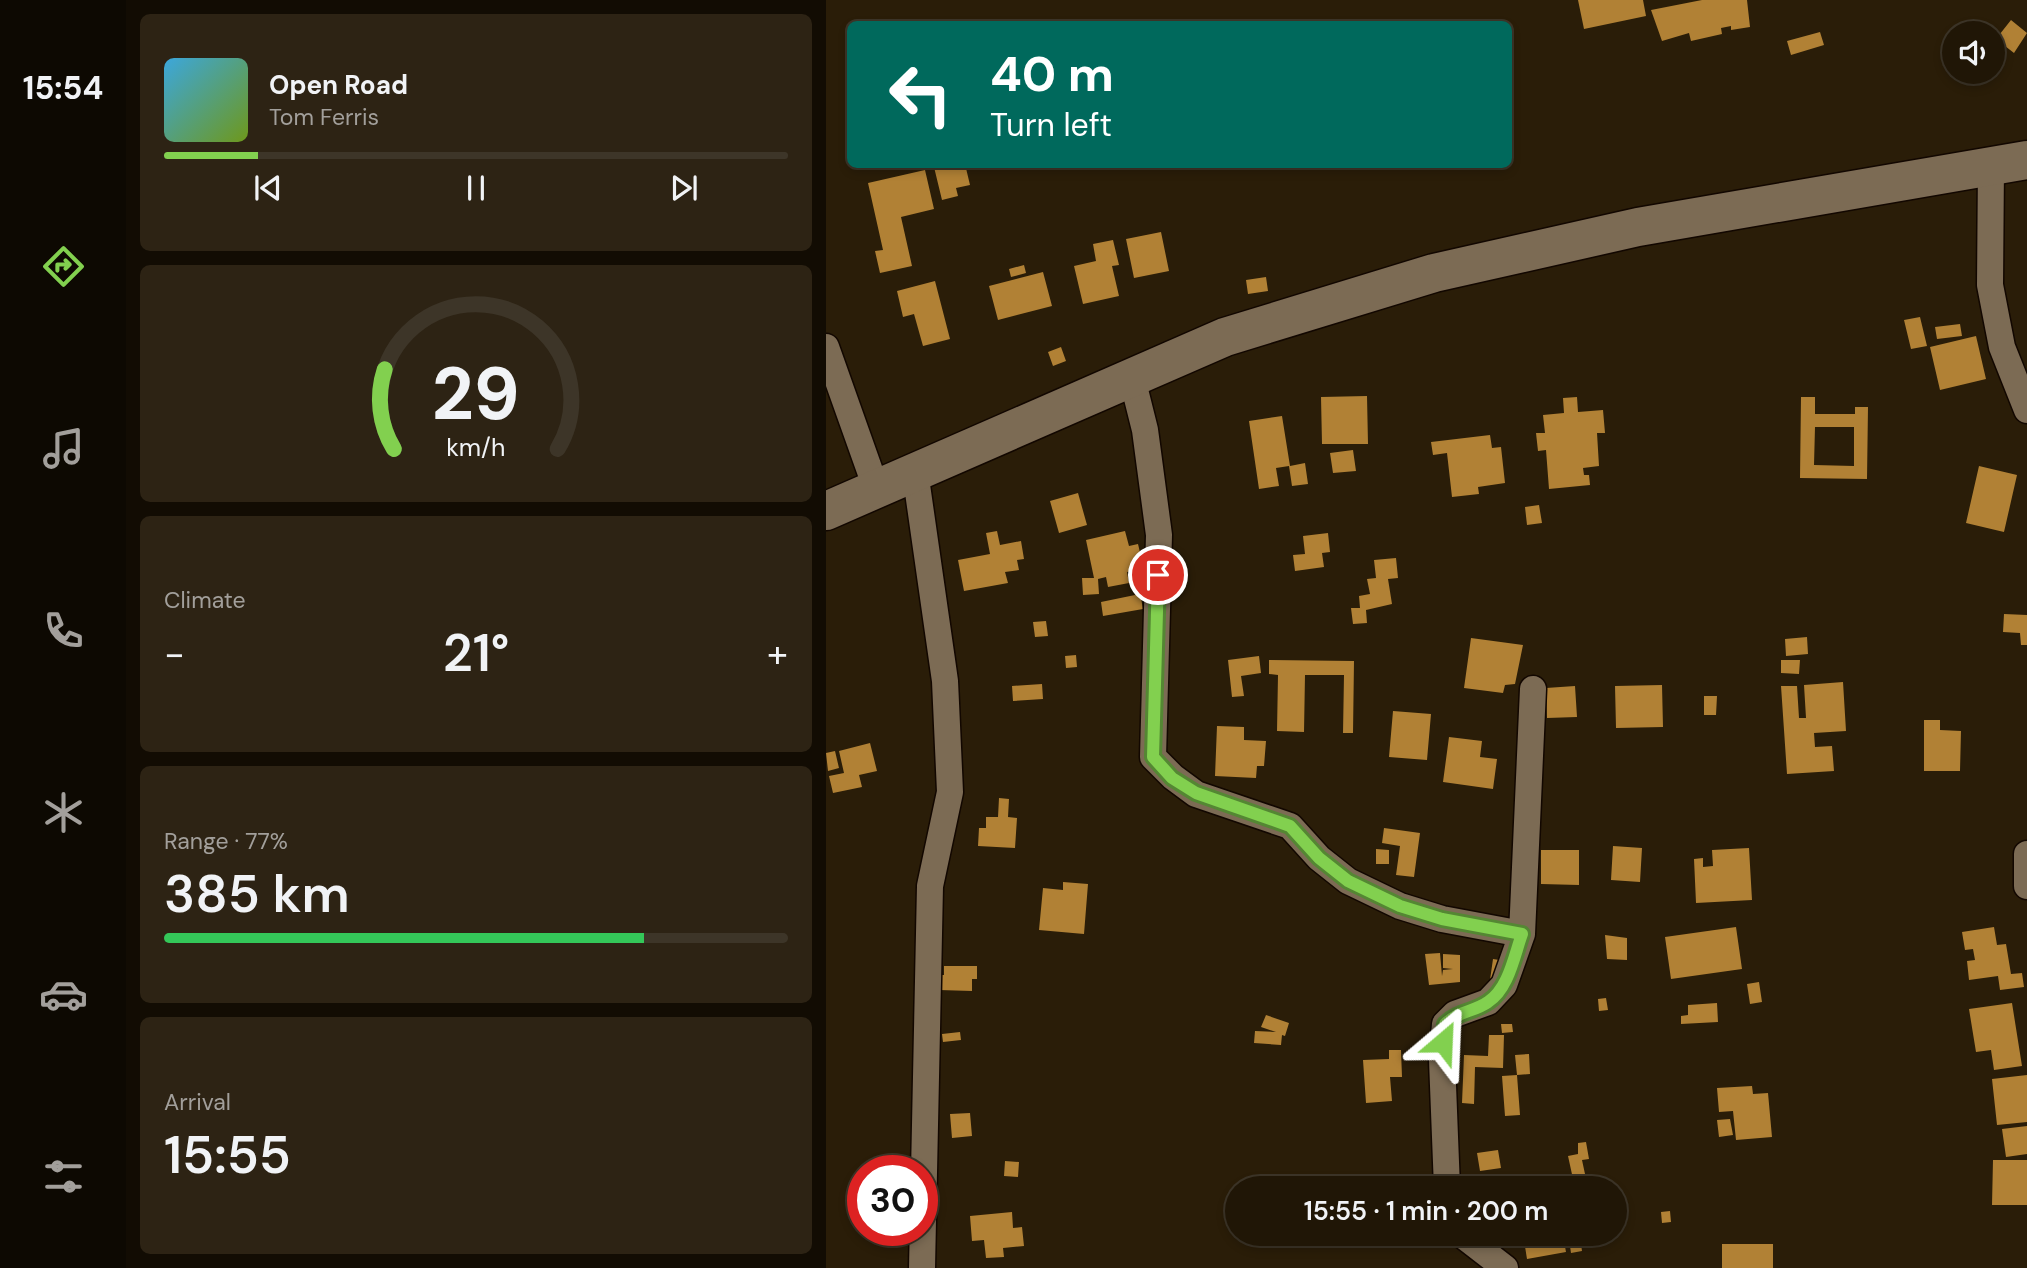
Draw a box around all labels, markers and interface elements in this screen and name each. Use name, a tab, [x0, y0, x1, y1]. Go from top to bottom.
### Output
map controls	[1942, 21, 2005, 84]
button: sound	[1942, 21, 2005, 84]
text: 40 m	[990, 42, 1114, 106]
icon: left	[875, 49, 966, 140]
text: 15:54	[23, 67, 103, 109]
text: Open Road	[269, 68, 408, 102]
text: Tom Ferris	[269, 102, 379, 132]
text: Turn left	[990, 104, 1112, 146]
icon: previous	[249, 169, 287, 207]
icon: pause	[457, 169, 495, 207]
icon: next	[665, 169, 703, 207]
icon: directions	[39, 242, 88, 291]
text: 29	[432, 348, 520, 443]
icon: music	[39, 424, 88, 473]
text: km/h	[446, 431, 506, 464]
pin	[1128, 545, 1188, 605]
icon: arrive	[1139, 556, 1177, 594]
text: Climate	[164, 585, 246, 615]
icon: phone	[39, 606, 88, 655]
text: 21°	[443, 619, 509, 687]
text: −	[164, 629, 185, 679]
text: +	[767, 629, 788, 679]
icon: climate	[39, 788, 88, 837]
text: Range · 77%	[164, 826, 288, 856]
text: 385 km	[164, 860, 350, 928]
icon: car	[39, 970, 88, 1019]
position arrow	[1406, 1005, 1480, 1079]
text: Arrival	[164, 1087, 231, 1117]
text: 15:55	[164, 1121, 291, 1189]
icon: filters	[39, 1152, 88, 1201]
speed limit sign: 30	[847, 1155, 938, 1246]
text: 15:55 · 1 min · 200 m	[1304, 1194, 1548, 1228]

